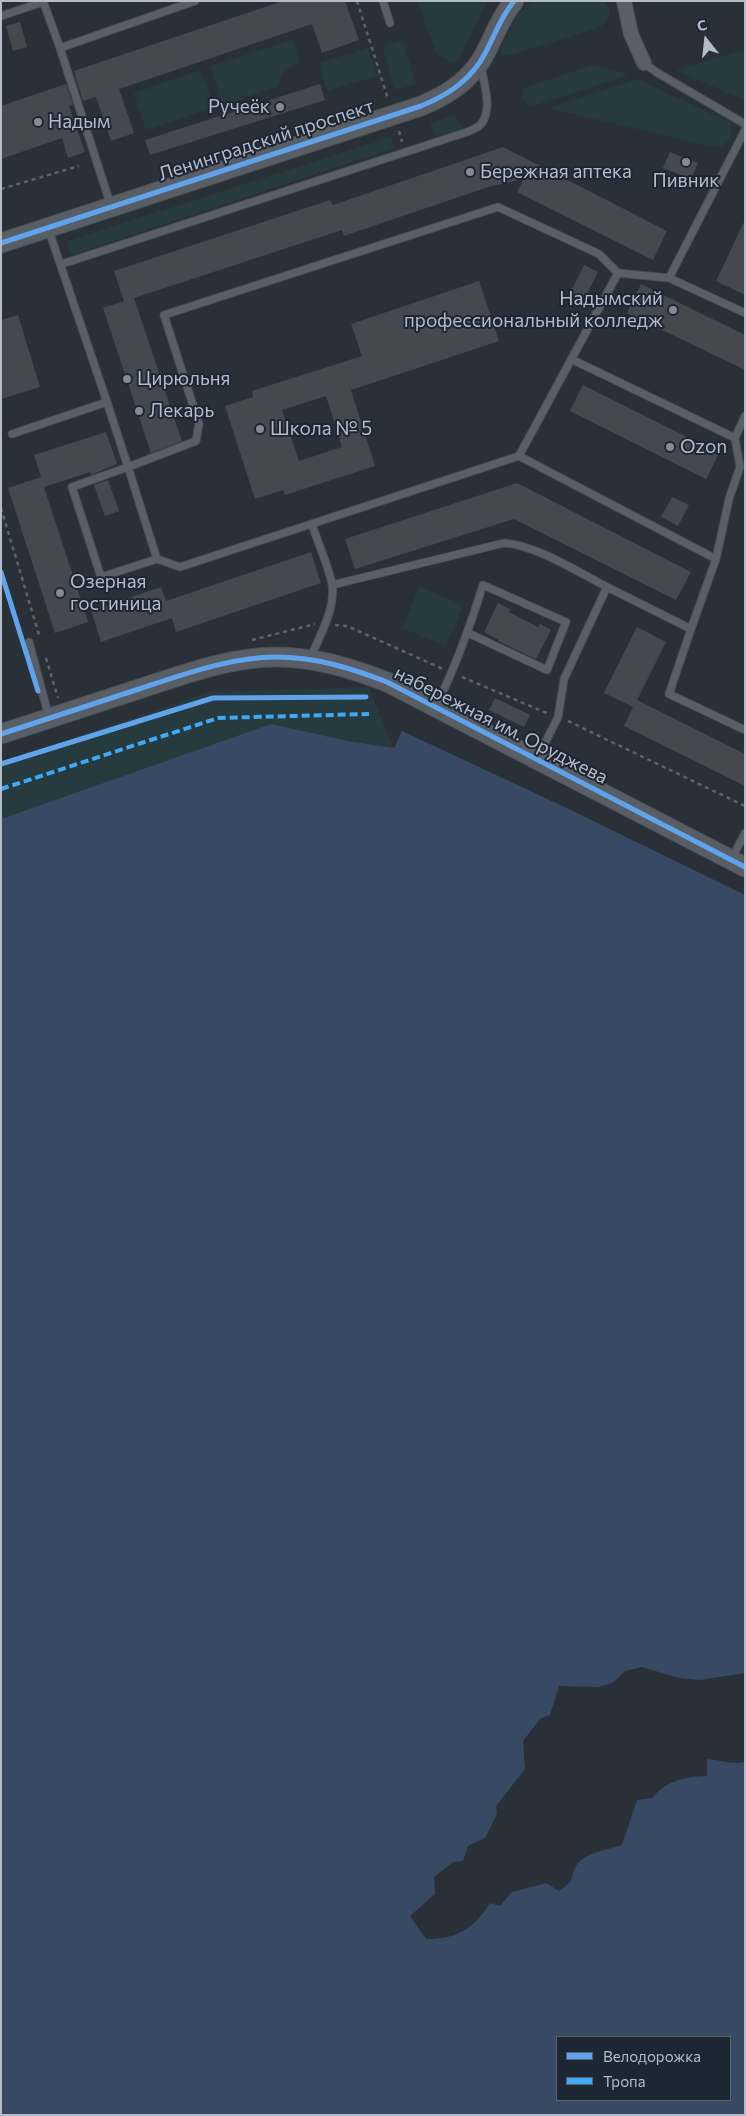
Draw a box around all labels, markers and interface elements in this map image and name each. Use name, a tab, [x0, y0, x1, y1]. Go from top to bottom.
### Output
north arrow	[681, 15, 731, 65]
text: С	[695, 16, 709, 35]
street label: Ленинградский проспект	[156, 94, 376, 186]
place label: Ручеёк	[208, 96, 270, 118]
marker: Ручеёк	[274, 101, 286, 113]
place label: Надым	[48, 111, 111, 133]
marker: Надым	[32, 116, 44, 128]
marker: Пивник	[680, 156, 692, 168]
place label: Бережная аптека	[480, 161, 632, 183]
marker: Бережная аптека	[464, 166, 476, 178]
place label: Пивник	[652, 170, 720, 192]
place label: Надымский профессиональный колледж	[404, 288, 663, 332]
marker: Надымский профессиональный колледж	[667, 304, 679, 316]
place label: Цирюльня	[137, 368, 231, 390]
marker: Цирюльня	[121, 373, 133, 385]
place label: Лекарь	[149, 400, 214, 422]
marker: Лекарь	[133, 405, 145, 417]
place label: Школа № 5	[270, 418, 372, 440]
marker: Школа № 5	[254, 423, 266, 435]
place label: Ozon	[680, 436, 727, 458]
marker: Ozon	[664, 441, 676, 453]
place label: Озерная гостиница	[70, 571, 161, 615]
marker: Озерная гостиница	[54, 587, 66, 599]
street label: набережная им. Оруджева	[390, 661, 612, 789]
legend	[556, 2036, 731, 2101]
text: Велодорожка	[603, 2047, 701, 2065]
text: Тропа	[603, 2072, 645, 2090]

